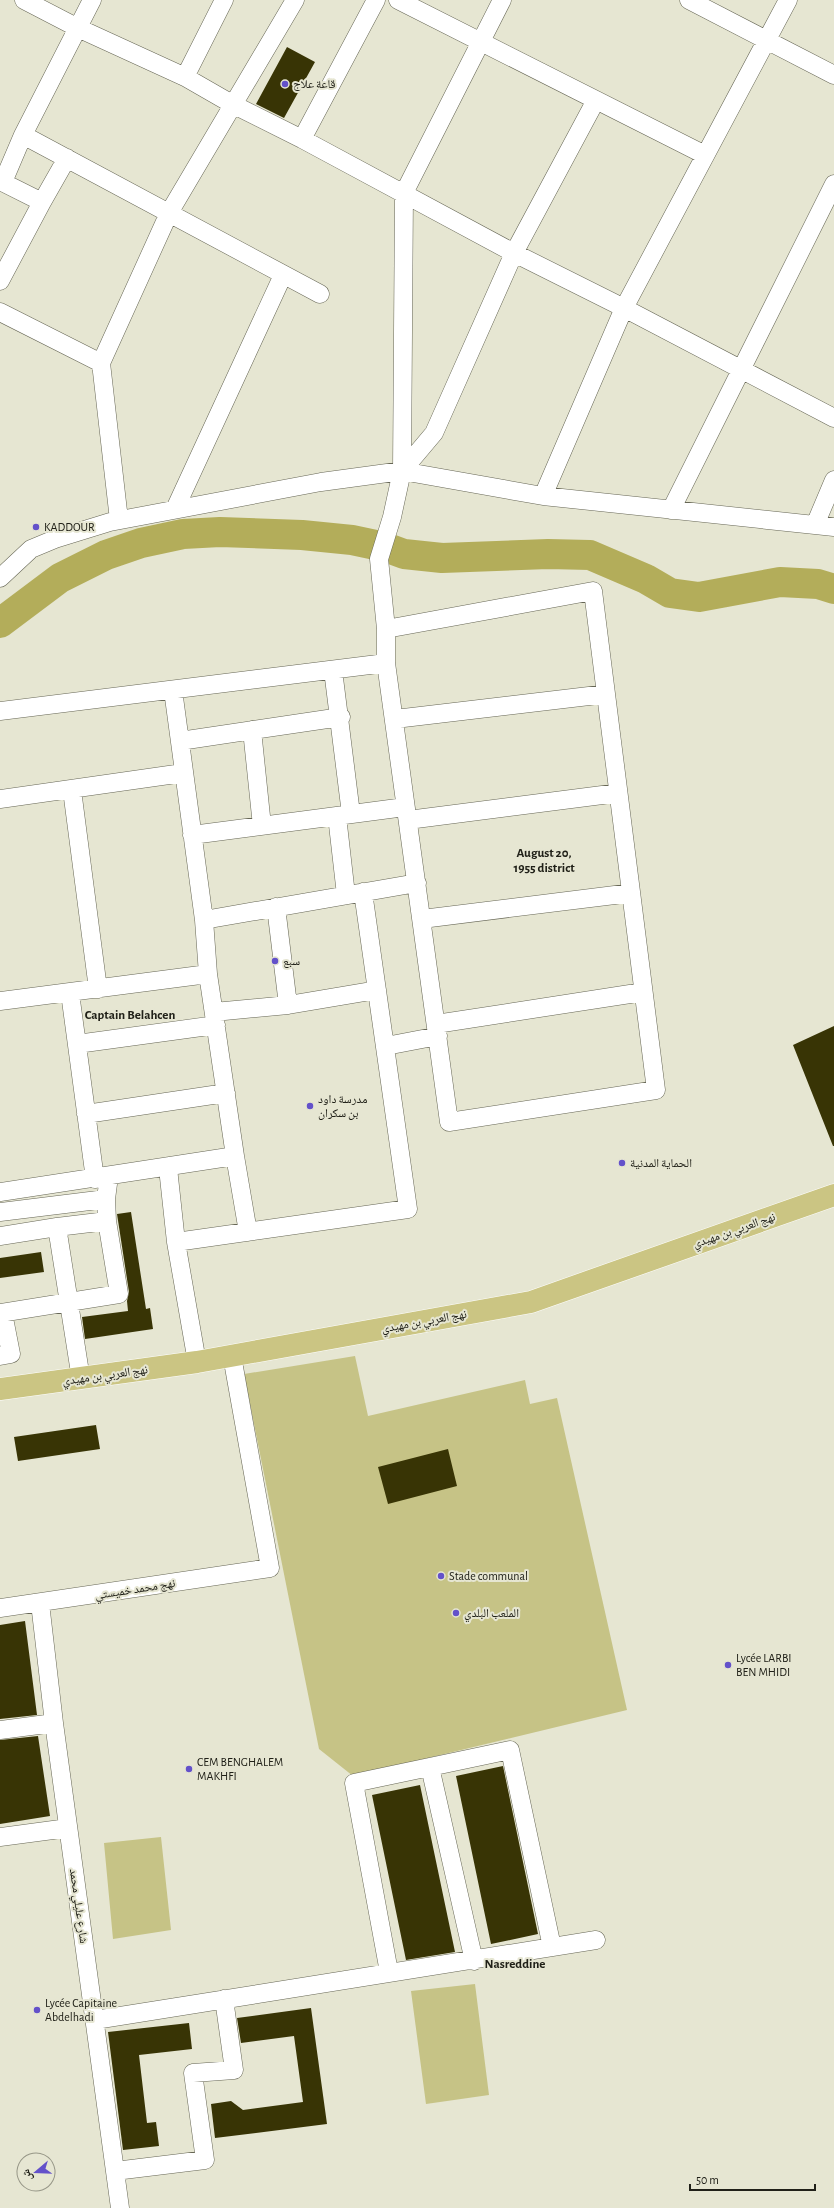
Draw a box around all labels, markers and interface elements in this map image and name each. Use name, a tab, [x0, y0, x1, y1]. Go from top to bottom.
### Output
place label: قاعة علاج	[293, 78, 336, 91]
marker: قاعة علاج	[280, 79, 290, 89]
place label: KADDOUR	[44, 521, 95, 533]
marker: KADDOUR	[31, 522, 41, 532]
district label: August 20, 1955 district	[513, 847, 575, 875]
place label: سبع	[283, 955, 300, 968]
marker: سبع	[270, 956, 280, 966]
district label: Captain Belahcen	[85, 1009, 175, 1022]
place label: مدرسة داود بن سكران	[318, 1093, 368, 1120]
marker: مدرسة داود بن سكران	[305, 1101, 315, 1111]
place label: الحماية المدنية	[630, 1157, 692, 1170]
marker: الحماية المدنية	[617, 1158, 627, 1168]
street label: نهج العربي بن مهيدي	[691, 1210, 778, 1254]
street label: نهج العربي بن مهيدي	[380, 1308, 468, 1338]
street label: نهج العربي بن مهيدي	[61, 1363, 149, 1391]
place label: Stade communal	[449, 1570, 528, 1582]
marker: Stade communal	[436, 1571, 446, 1581]
street label: نهج محمد خميستي	[94, 1577, 177, 1605]
place label: الملعب البلدي	[464, 1607, 519, 1623]
marker: الملعب البلدي	[451, 1608, 461, 1618]
place label: Lycée LARBI BEN MHIDI	[736, 1652, 792, 1678]
marker: Lycée LARBI BEN MHIDI	[723, 1660, 733, 1670]
place label: CEM BENGHALEM MAKHFI	[197, 1756, 283, 1782]
marker: CEM BENGHALEM MAKHFI	[184, 1764, 194, 1774]
street label: شارع عليلي محمد	[64, 1868, 90, 1945]
district label: Nasreddine	[485, 1958, 545, 1971]
place label: Lycée Capitaine Abdelhadi	[45, 1997, 117, 2023]
marker: Lycée Capitaine Abdelhadi	[32, 2005, 42, 2015]
north arrow	[16, 2152, 56, 2192]
scale bar	[690, 2166, 815, 2192]
text: ش	[20, 2167, 36, 2182]
text: 50 m	[696, 2174, 719, 2186]

